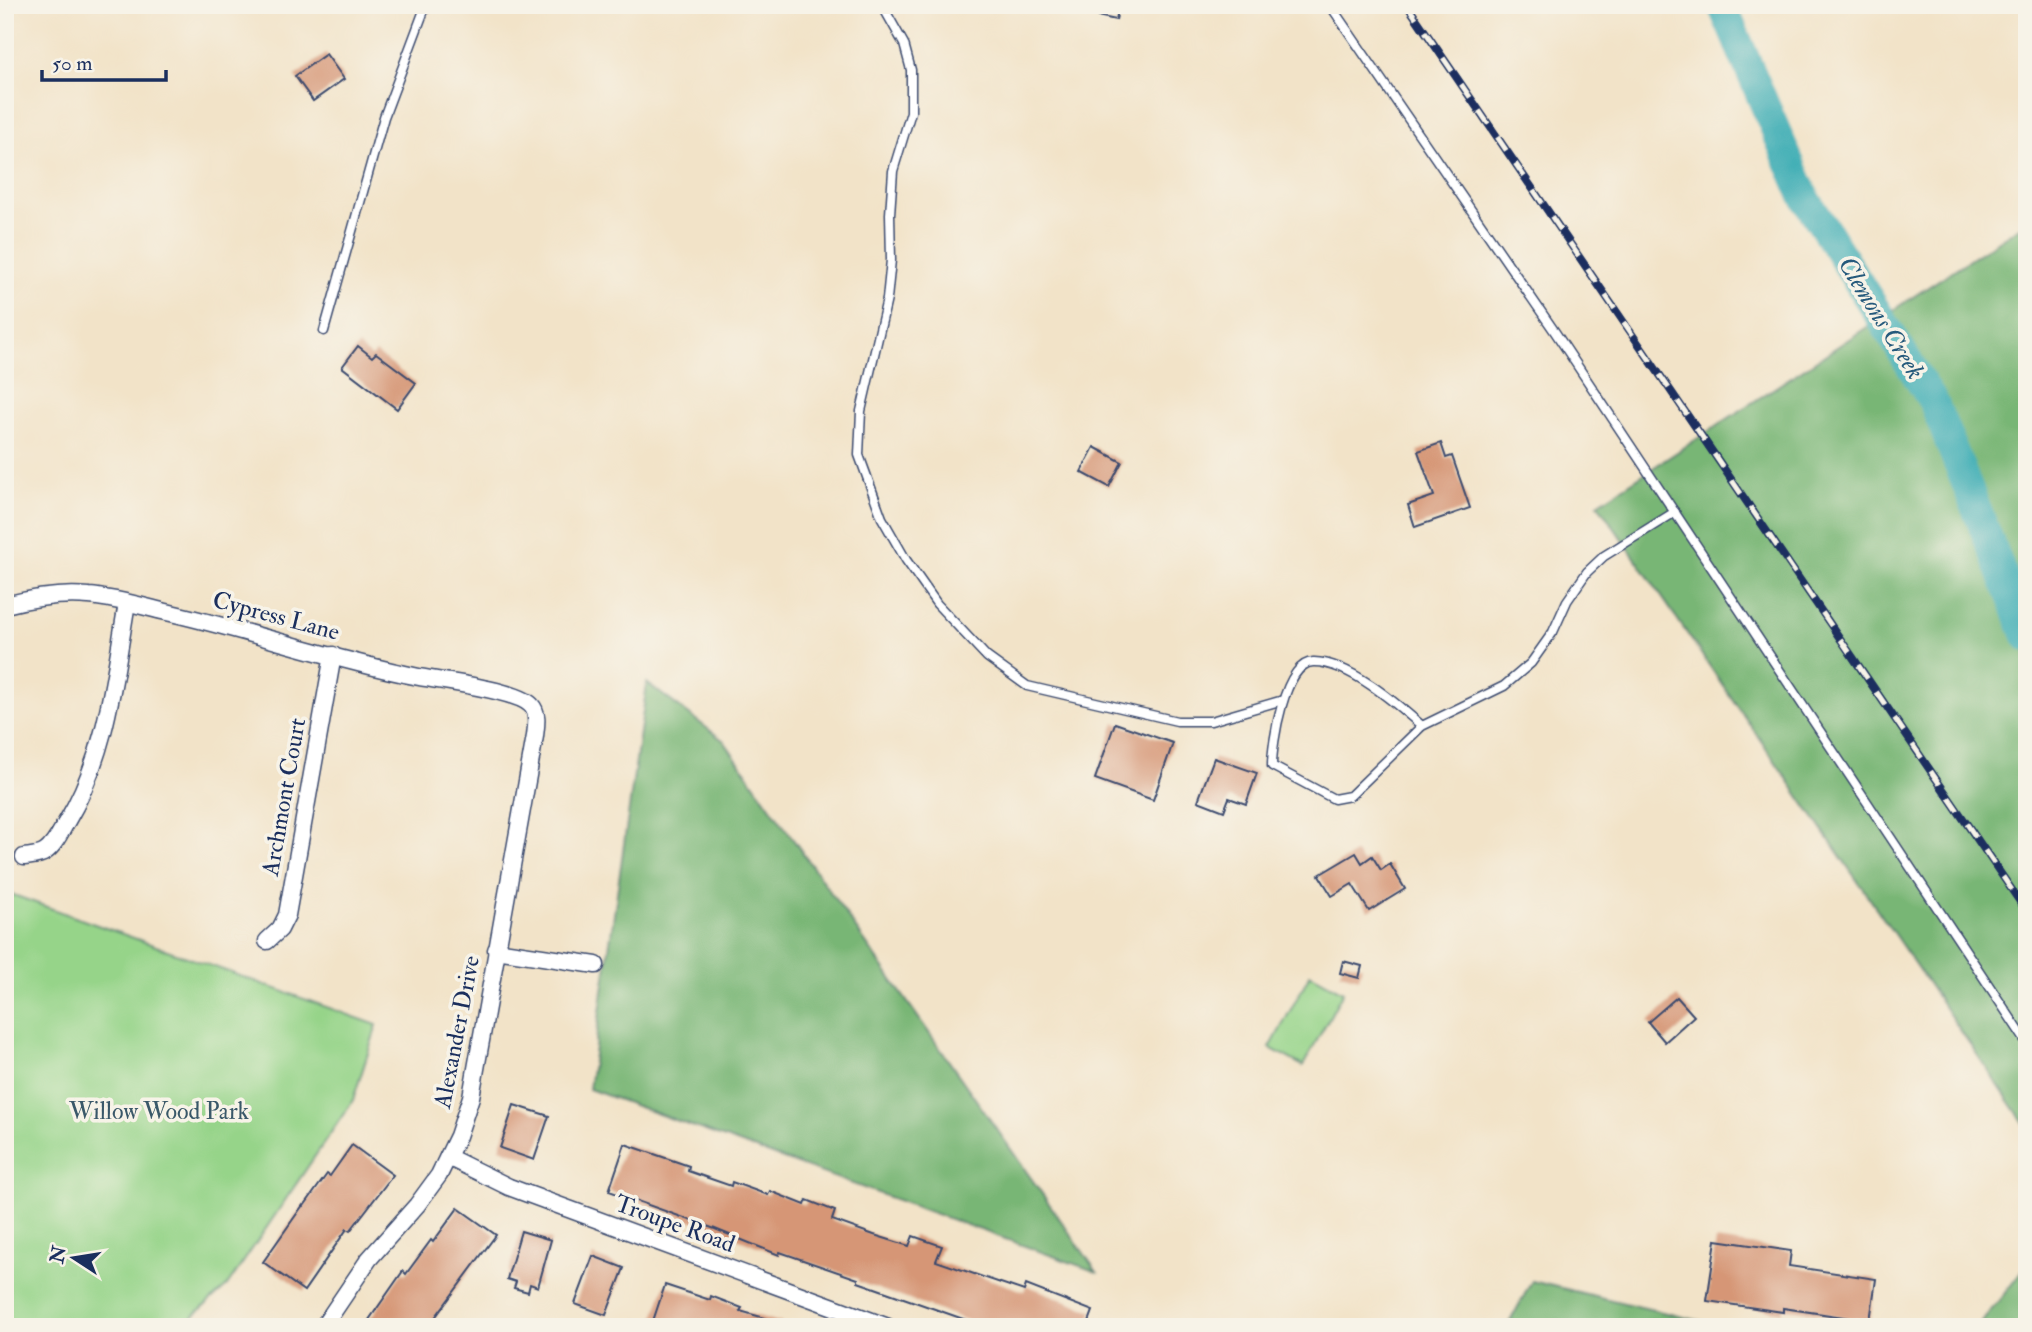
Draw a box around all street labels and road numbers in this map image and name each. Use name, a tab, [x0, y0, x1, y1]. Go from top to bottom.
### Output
street label: Cypress Lane	[209, 584, 343, 648]
street label: Archmont Court	[255, 715, 313, 879]
street label: Alexander Drive	[427, 953, 487, 1112]
street label: Troupe Road	[611, 1188, 739, 1260]

